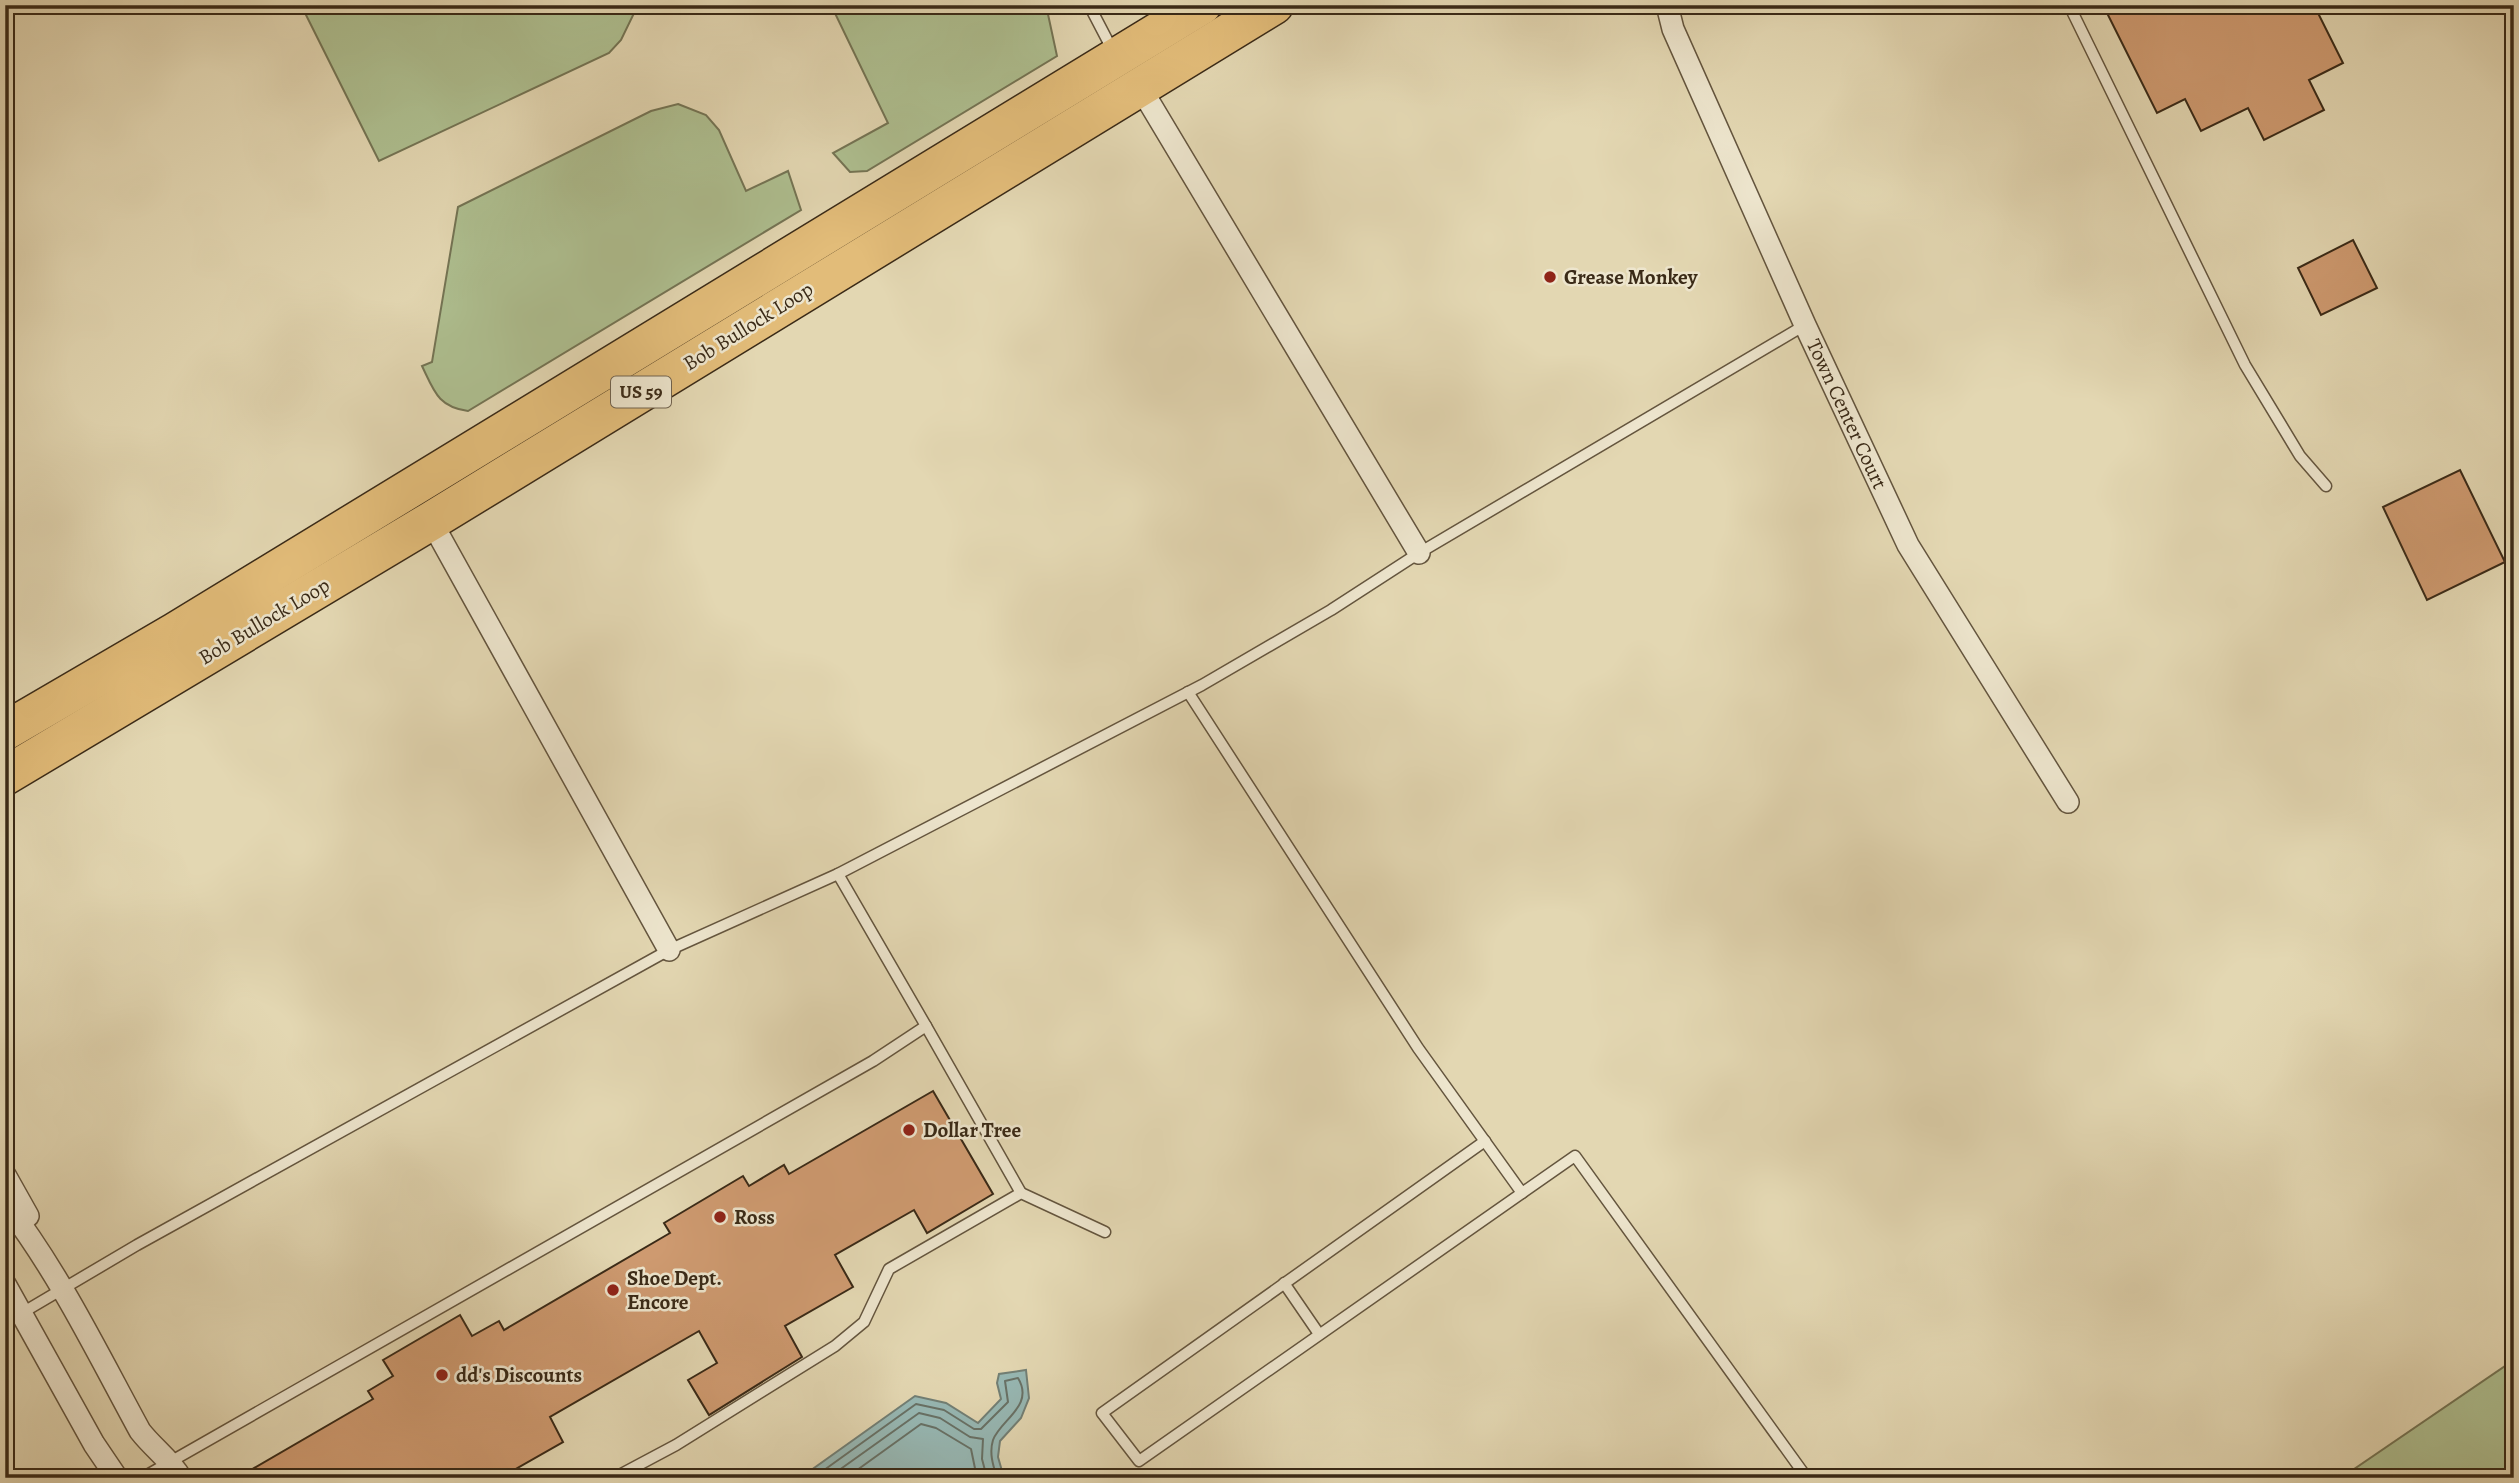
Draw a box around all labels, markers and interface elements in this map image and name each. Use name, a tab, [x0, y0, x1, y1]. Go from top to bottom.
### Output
place label: Grease Monkey	[1564, 263, 1699, 291]
marker: Grease Monkey	[1542, 269, 1558, 285]
street label: Bob Bullock Loop	[678, 275, 818, 377]
street label: Town Center Court	[1800, 334, 1894, 494]
road number: US 59	[611, 376, 671, 408]
street label: Bob Bullock Loop	[193, 571, 335, 671]
place label: Dollar Tree	[923, 1116, 1022, 1144]
marker: Dollar Tree	[901, 1122, 917, 1138]
place label: Ross	[734, 1203, 775, 1231]
marker: Ross	[712, 1209, 728, 1225]
place label: Shoe Dept. Encore	[627, 1264, 722, 1316]
marker: Shoe Dept. Encore	[605, 1282, 621, 1298]
place label: dd's Discounts	[456, 1361, 582, 1389]
marker: dd's Discounts	[434, 1367, 450, 1383]

